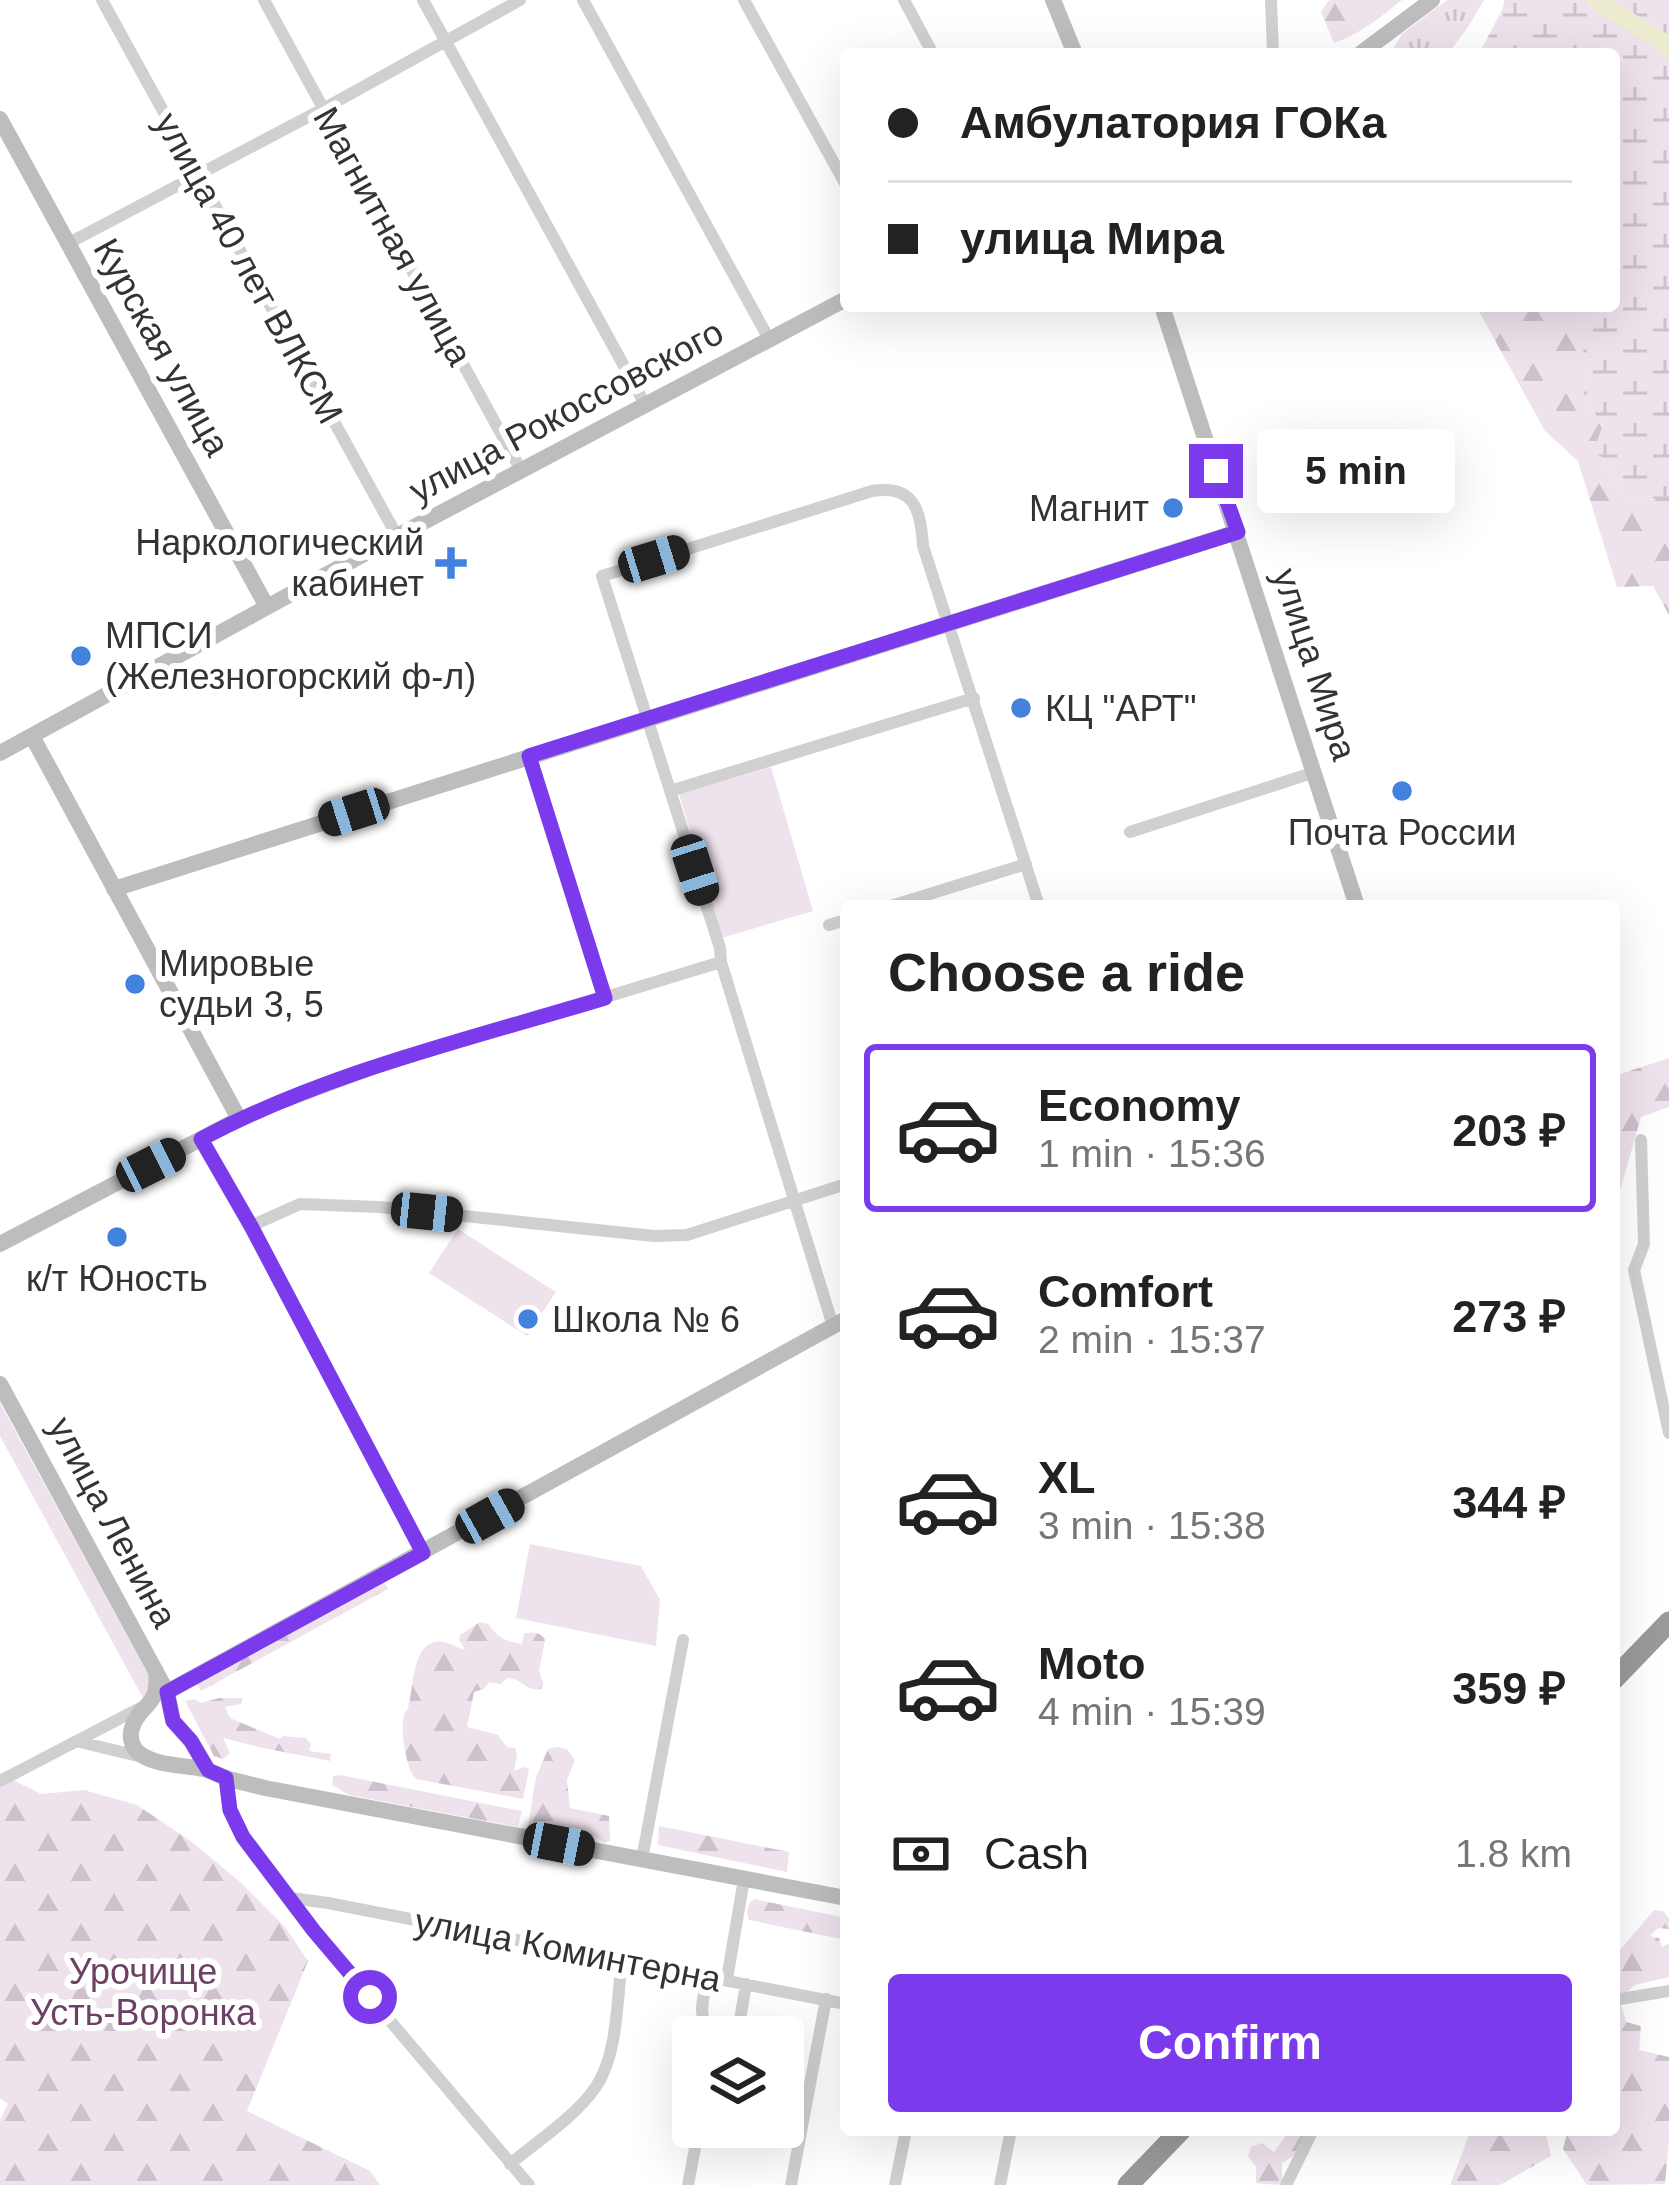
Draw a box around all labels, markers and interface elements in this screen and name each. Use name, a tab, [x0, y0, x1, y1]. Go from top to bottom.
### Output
text: Амбулатория ГОКа	[960, 97, 1386, 148]
street label: Магнитная улица	[305, 100, 481, 373]
street label: улица 40 лет ВЛКСМ	[147, 106, 351, 430]
text: улица Мира	[960, 213, 1224, 264]
street label: Курская улица	[85, 231, 239, 463]
street label: улица Рокоссовского	[402, 311, 730, 511]
callout: 5 min	[1258, 429, 1456, 513]
route end	[1189, 444, 1243, 498]
text: 5 min	[1305, 449, 1407, 492]
place label: Магнит	[1029, 488, 1149, 529]
marker: Магнит	[1160, 495, 1186, 521]
place label: Наркологический кабинет	[135, 522, 424, 604]
car	[614, 531, 694, 587]
marker: Наркологический кабинет	[435, 547, 467, 579]
street label: улица Мира	[1265, 563, 1366, 766]
place label: МПСИ (Железногорский ф-л)	[105, 615, 476, 697]
marker: МПСИ (Железногорский ф-л)	[68, 643, 94, 669]
place label: КЦ "АРТ"	[1045, 688, 1197, 729]
marker: КЦ "АРТ"	[1008, 695, 1034, 721]
marker: Почта России	[1389, 778, 1415, 804]
car	[314, 784, 394, 840]
place label: Почта России	[1288, 812, 1516, 853]
car	[667, 830, 723, 910]
text: Choose a ride	[888, 942, 1245, 1002]
place label: Мировые судьи 3, 5	[159, 943, 324, 1025]
marker: Мировые судьи 3, 5	[122, 971, 148, 997]
icon: car	[894, 1074, 1002, 1182]
text: Economy	[1038, 1080, 1241, 1131]
text: 203 ₽	[1452, 1105, 1566, 1156]
text: 1 min · 15:36	[1038, 1132, 1266, 1175]
car	[111, 1133, 191, 1197]
car	[389, 1190, 465, 1234]
marker: к/т Юность	[104, 1224, 130, 1250]
place label: к/т Юность	[26, 1258, 208, 1299]
icon: car	[894, 1260, 1002, 1368]
text: Comfort	[1038, 1266, 1213, 1317]
text: 273 ₽	[1452, 1291, 1566, 1342]
place label: Школа № 6	[552, 1299, 740, 1340]
marker: Школа № 6	[515, 1306, 541, 1332]
text: 2 min · 15:37	[1038, 1318, 1266, 1361]
street label: улица Ленина	[40, 1410, 186, 1635]
icon: car	[894, 1446, 1002, 1554]
text: XL	[1038, 1452, 1096, 1503]
text: 344 ₽	[1452, 1477, 1566, 1528]
car	[450, 1483, 530, 1549]
text: 3 min · 15:38	[1038, 1504, 1266, 1547]
icon: car	[894, 1632, 1002, 1740]
text: Moto	[1038, 1638, 1145, 1689]
text: 359 ₽	[1452, 1663, 1566, 1714]
text: 4 min · 15:39	[1038, 1690, 1266, 1733]
car	[520, 1819, 598, 1869]
icon: cash	[888, 1821, 954, 1887]
text: Cash	[984, 1828, 1089, 1879]
text: 1.8 km	[1455, 1832, 1572, 1875]
street label: улица Коминтерна	[412, 1900, 725, 2000]
park label: Урочище Усть-Воронка	[30, 1951, 257, 2033]
route start	[343, 1970, 397, 2024]
button: Confirm	[888, 1974, 1572, 2112]
map controls	[672, 2016, 804, 2148]
button: layers	[672, 2016, 804, 2148]

